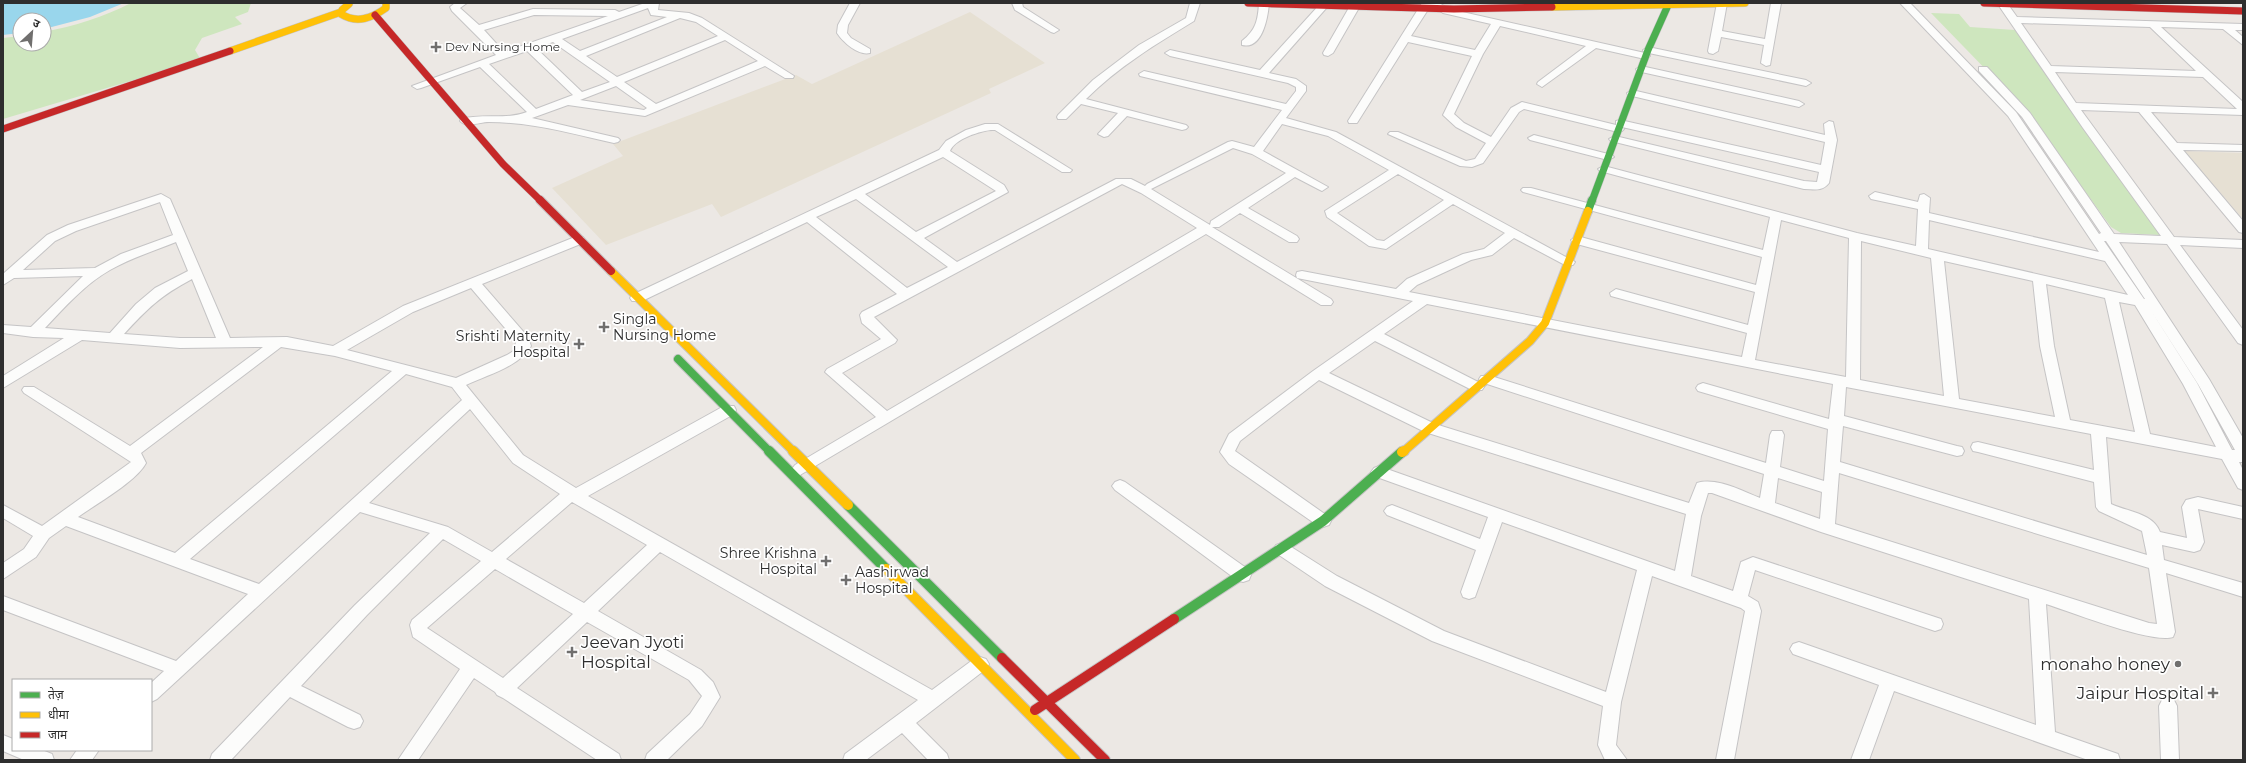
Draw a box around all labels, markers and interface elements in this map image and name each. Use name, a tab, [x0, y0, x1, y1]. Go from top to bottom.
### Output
north arrow	[12, 12, 52, 52]
text: उ	[30, 15, 43, 31]
place label: Dev Nursing Home	[445, 39, 560, 54]
marker: Dev Nursing Home	[430, 41, 442, 53]
place label: Singla Nursing Home	[613, 310, 716, 344]
marker: Singla Nursing Home	[598, 321, 610, 333]
place label: Srishti Maternity Hospital	[456, 327, 570, 361]
marker: Srishti Maternity Hospital	[573, 338, 585, 350]
place label: Shree Krishna Hospital	[720, 544, 817, 578]
marker: Shree Krishna Hospital	[820, 555, 832, 567]
place label: Aashirwad Hospital	[855, 563, 929, 597]
marker: Aashirwad Hospital	[840, 574, 852, 586]
place label: Jeevan Jyoti Hospital	[580, 632, 684, 672]
marker: Jeevan Jyoti Hospital	[566, 646, 578, 658]
place label: monaho honey	[2040, 654, 2171, 674]
marker: monaho honey	[2173, 659, 2183, 669]
legend	[12, 679, 152, 751]
place label: Jaipur Hospital	[2076, 683, 2204, 703]
text: तेज़	[48, 687, 65, 702]
marker: Jaipur Hospital	[2207, 687, 2219, 699]
text: धीमा	[48, 707, 70, 722]
text: जाम	[48, 727, 68, 742]

